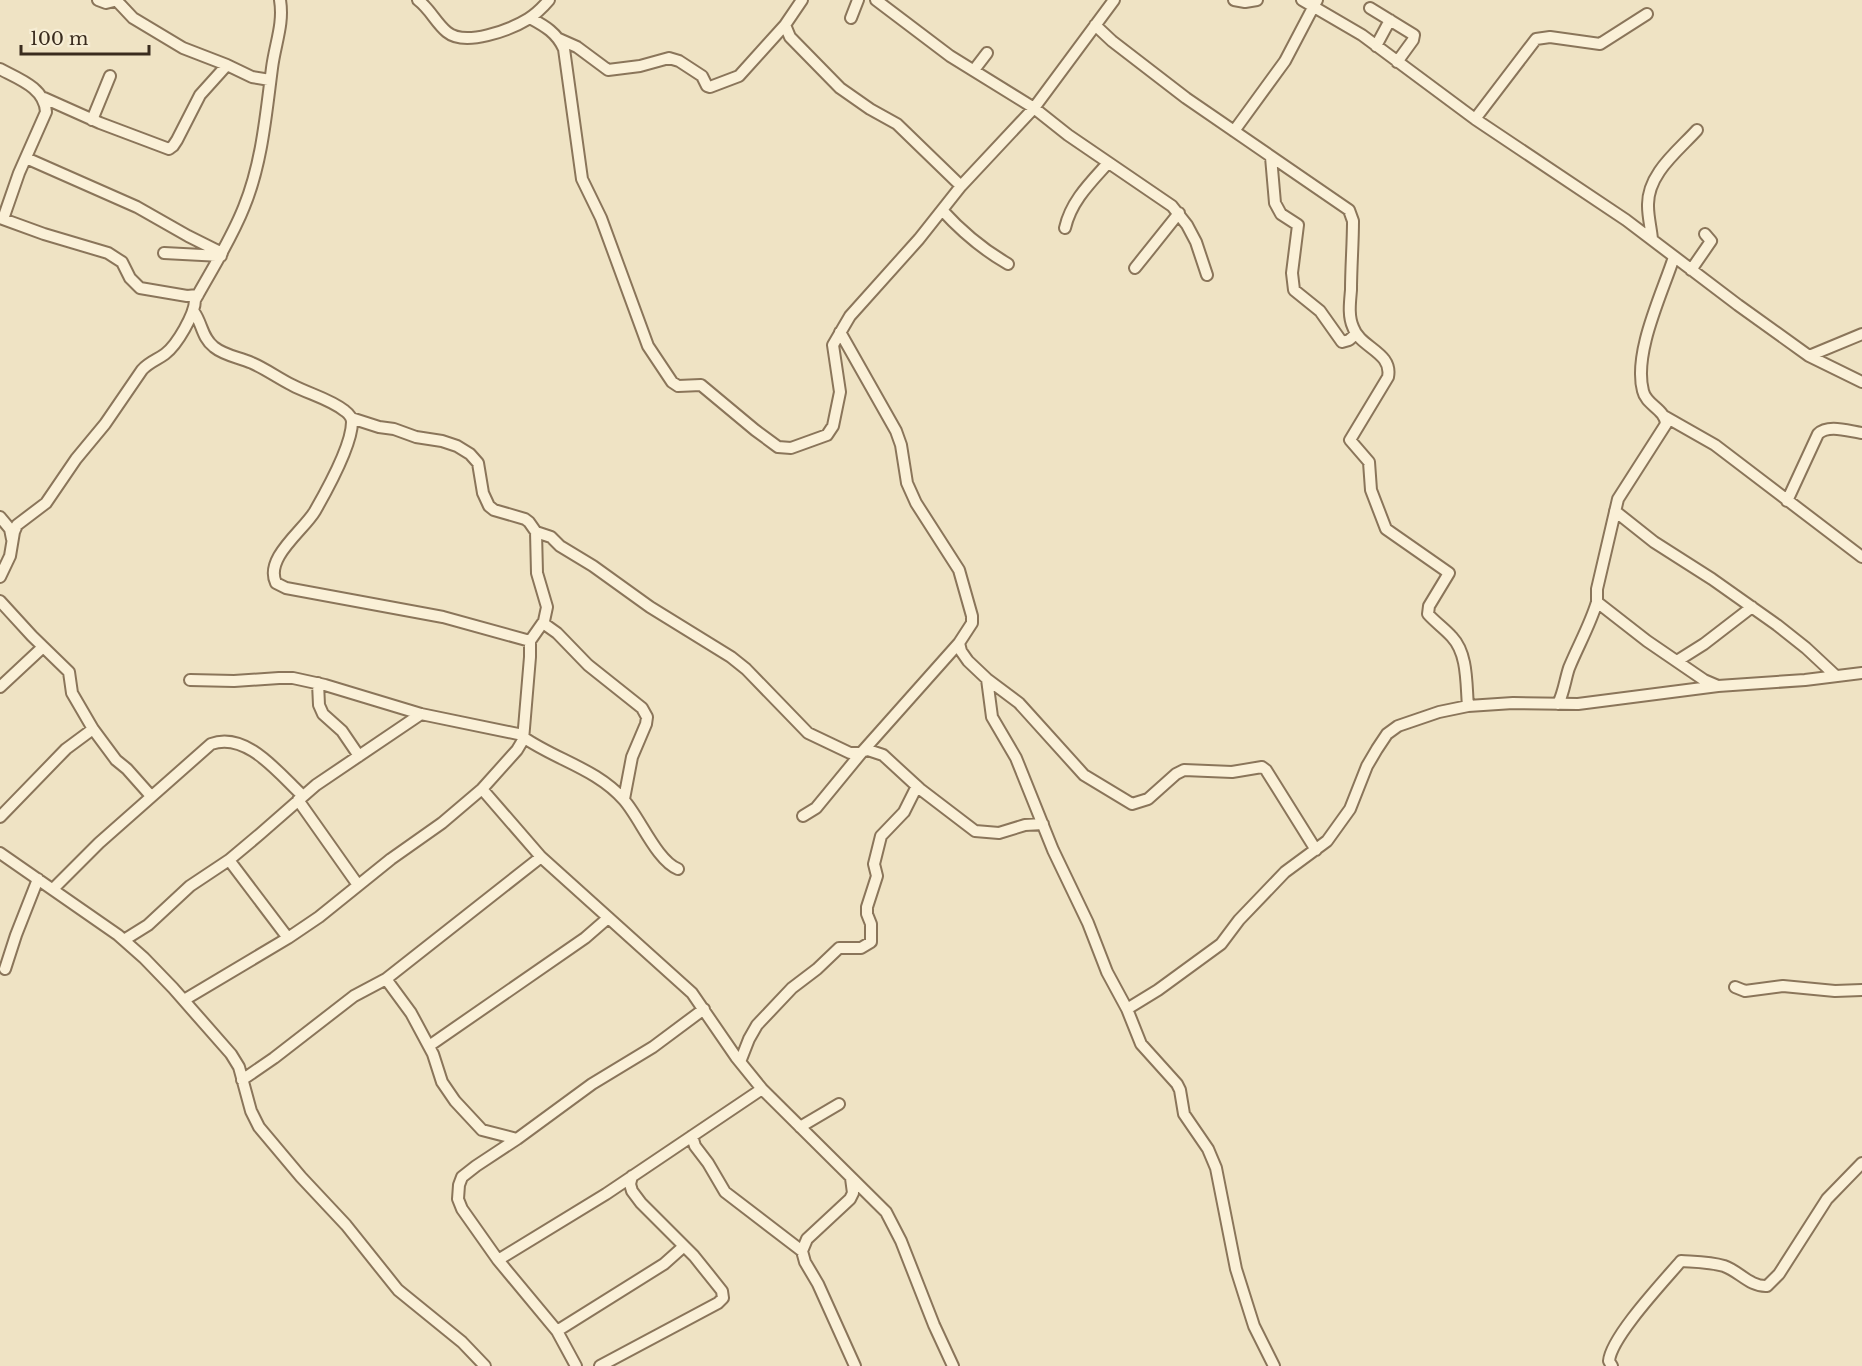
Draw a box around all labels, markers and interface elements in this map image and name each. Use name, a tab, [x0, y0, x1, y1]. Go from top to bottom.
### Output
scale bar	[21, 18, 148, 56]
text: 100 m	[30, 28, 88, 50]

